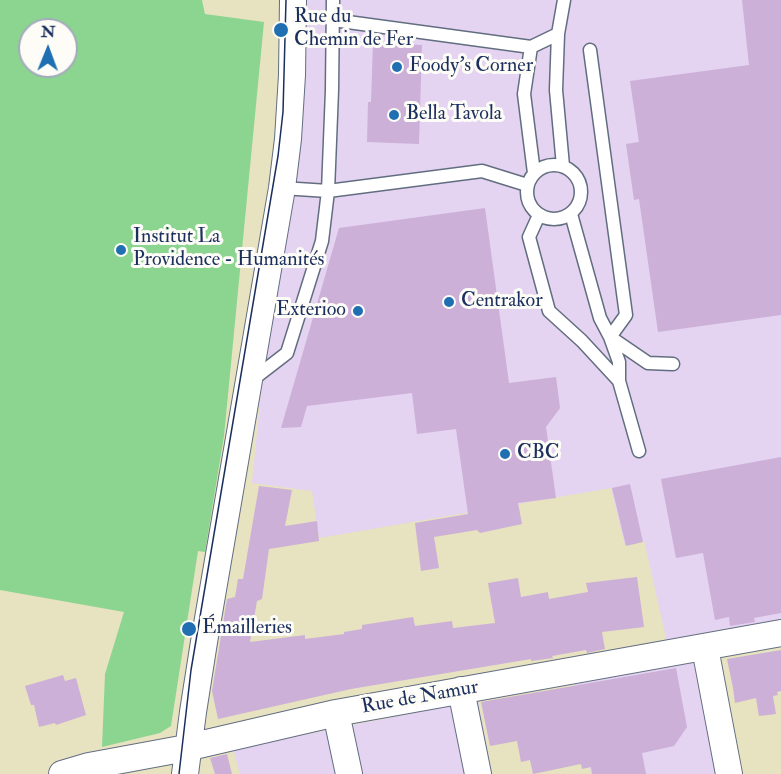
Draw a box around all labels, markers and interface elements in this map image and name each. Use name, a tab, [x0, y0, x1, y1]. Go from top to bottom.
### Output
place label: Rue du Chemin de Fer	[294, 6, 413, 53]
north arrow	[18, 18, 78, 78]
marker: Rue du Chemin de Fer	[272, 21, 290, 39]
text: N	[41, 22, 56, 42]
place label: Foody's Corner	[409, 55, 533, 79]
marker: Foody's Corner	[390, 60, 404, 74]
place label: Bella Tavola	[406, 103, 502, 127]
marker: Bella Tavola	[387, 108, 401, 122]
place label: Institut La Providence - Humanités	[133, 226, 324, 273]
marker: Institut La Providence - Humanités	[114, 243, 128, 257]
place label: Centrakor	[461, 290, 543, 314]
marker: Centrakor	[442, 295, 456, 309]
place label: Exterioo	[276, 299, 346, 323]
marker: Exterioo	[351, 304, 365, 318]
place label: CBC	[517, 442, 559, 466]
marker: CBC	[498, 447, 512, 461]
place label: Émailleries	[202, 617, 292, 641]
marker: Émailleries	[180, 620, 198, 638]
street label: Rue de Namur	[360, 676, 480, 720]

